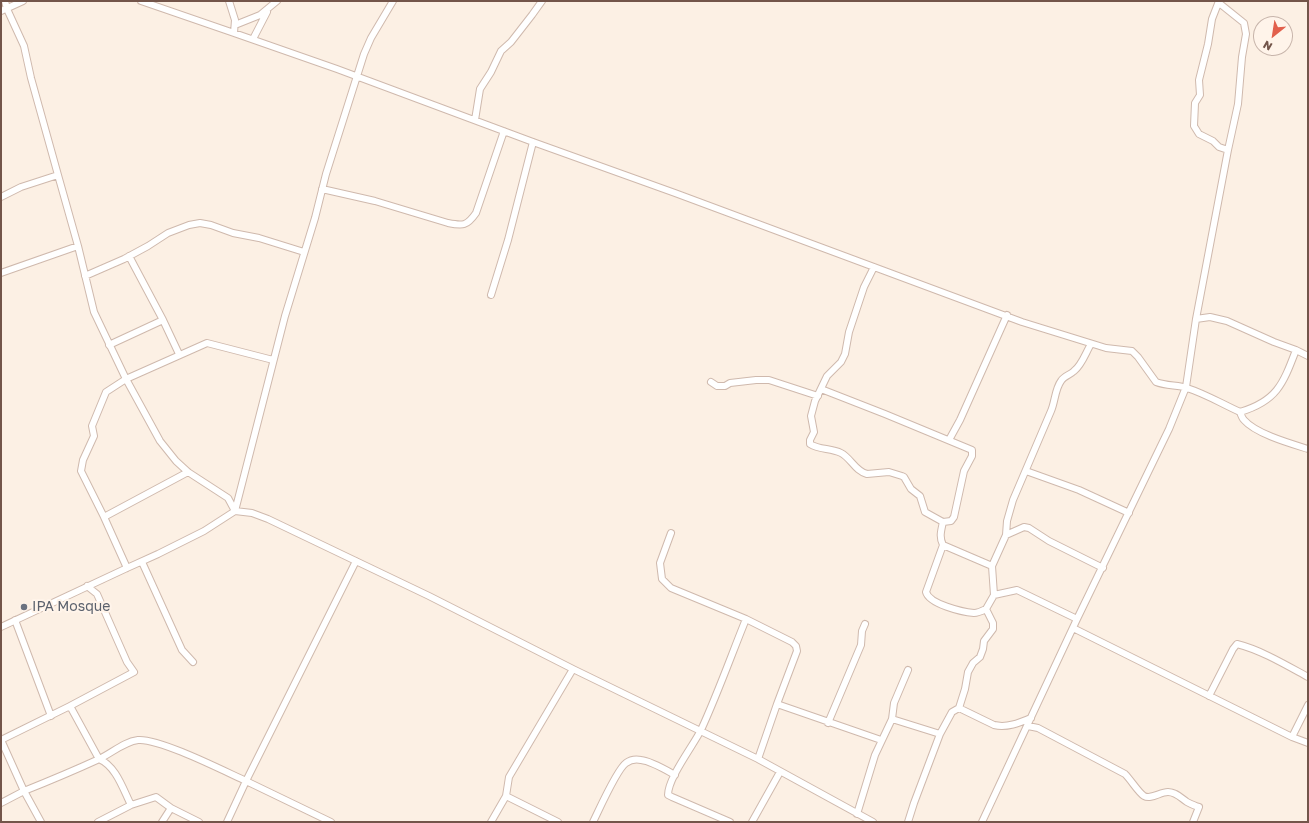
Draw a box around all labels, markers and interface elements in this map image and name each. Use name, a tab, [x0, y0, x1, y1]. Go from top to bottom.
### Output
north arrow	[1253, 16, 1293, 56]
text: N	[1260, 38, 1274, 54]
place label: IPA Mosque	[32, 599, 110, 615]
marker: IPA Mosque	[19, 602, 29, 612]

